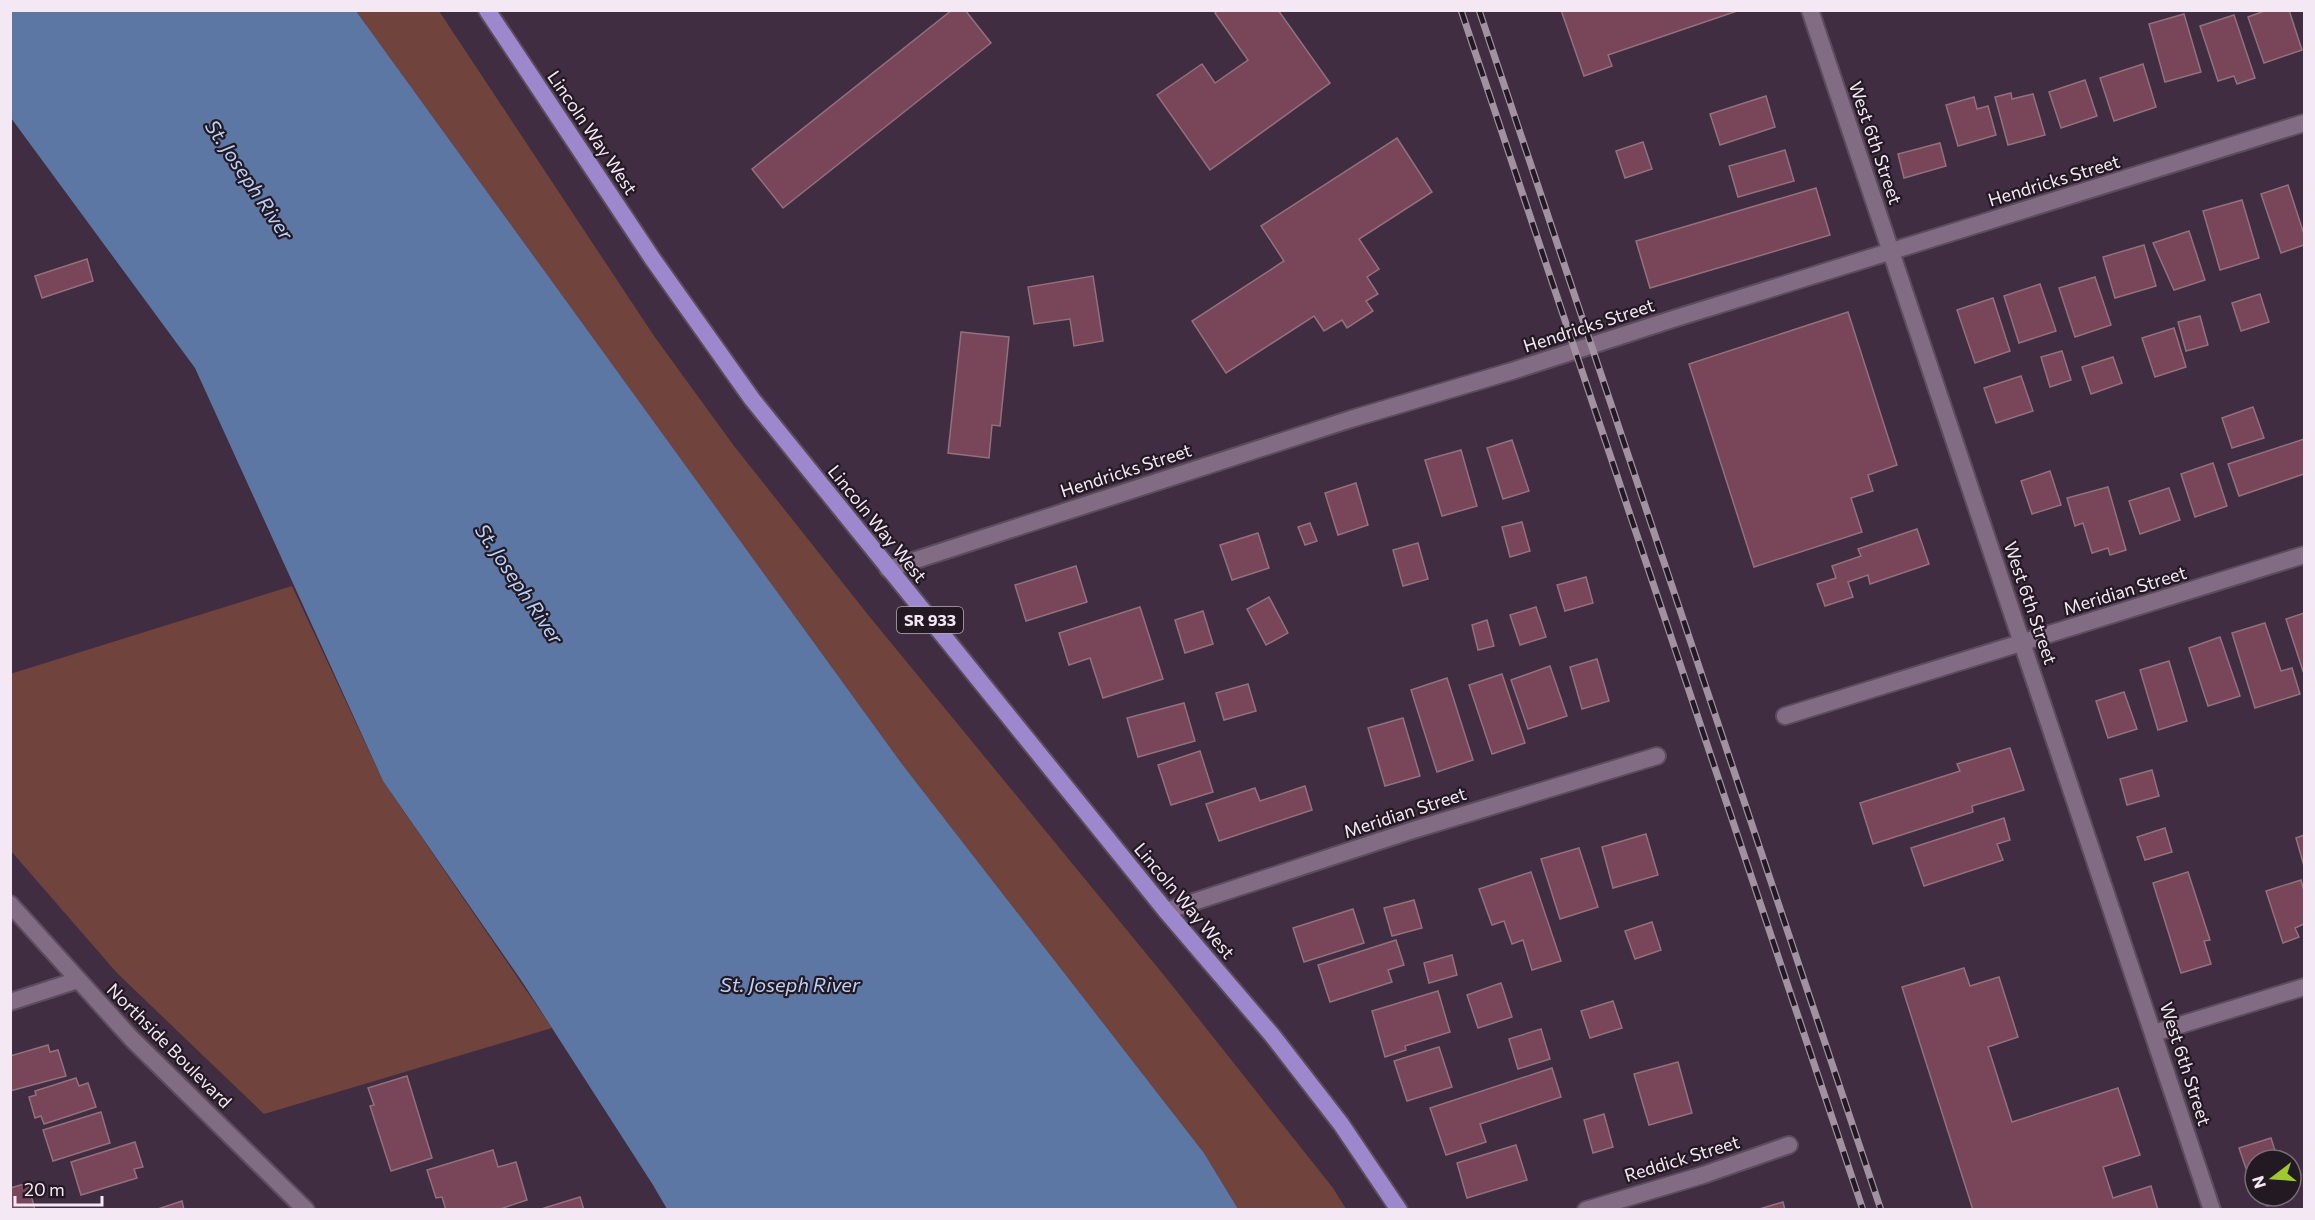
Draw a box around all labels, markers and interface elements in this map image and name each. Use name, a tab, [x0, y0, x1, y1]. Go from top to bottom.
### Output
street label: Lincoln Way West	[543, 66, 642, 199]
street label: West 6th Street	[1845, 78, 1907, 207]
water label: St. Joseph River	[201, 115, 299, 245]
street label: Hendricks Street	[1985, 150, 2122, 211]
street label: Hendricks Street	[1520, 293, 1657, 357]
street label: Hendricks Street	[1057, 438, 1194, 502]
street label: Lincoln Way West	[824, 460, 932, 587]
water label: St. Joseph River	[471, 519, 569, 649]
street label: West 6th Street	[2000, 538, 2062, 667]
street label: Meridian Street	[2060, 561, 2189, 619]
road number: SR 933	[897, 607, 963, 633]
street label: Meridian Street	[1341, 782, 1469, 842]
street label: Lincoln Way West	[1130, 838, 1240, 963]
water label: St. Joseph River	[720, 972, 861, 996]
street label: Northside Boulevard	[103, 978, 237, 1112]
street label: West 6th Street	[2156, 999, 2216, 1128]
street label: Reddick Street	[1621, 1130, 1742, 1186]
north arrow	[2243, 1148, 2303, 1208]
scale bar	[15, 1169, 102, 1207]
text: N	[2247, 1174, 2269, 1191]
text: 20 m	[24, 1178, 65, 1200]

